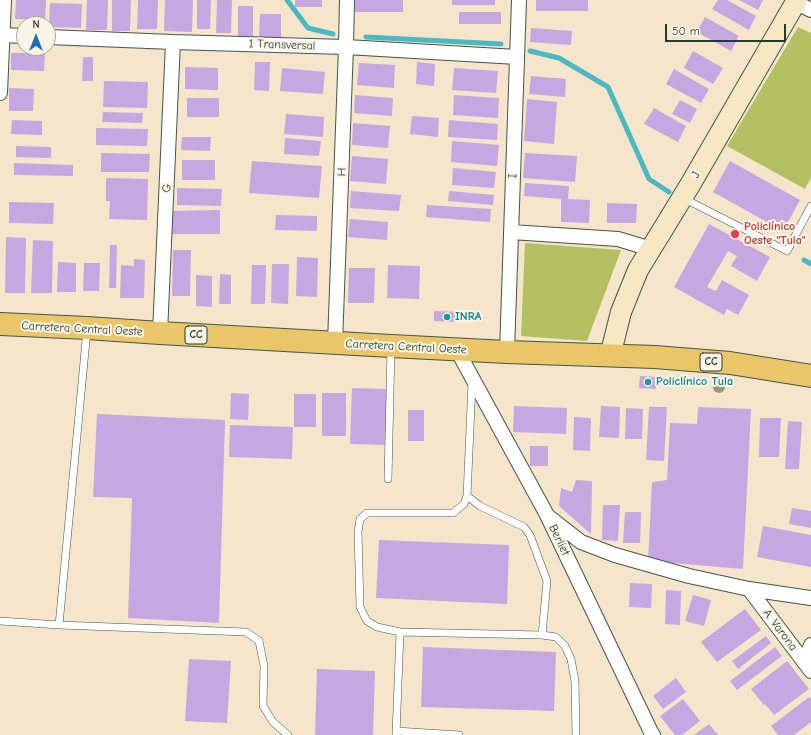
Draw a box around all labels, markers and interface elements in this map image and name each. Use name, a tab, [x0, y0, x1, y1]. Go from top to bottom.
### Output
north arrow	[16, 16, 56, 56]
scale bar	[667, 16, 788, 42]
text: N	[32, 18, 40, 31]
text: 50 m	[672, 24, 700, 38]
street label: 1 Transversal	[248, 37, 316, 53]
street label: H	[335, 167, 349, 177]
street label: J	[688, 169, 704, 181]
street label: I	[506, 173, 520, 179]
street label: G	[160, 183, 174, 193]
place label: Policlínico Oeste "Tula"	[744, 220, 806, 248]
marker: Policlínico Oeste "Tula"	[729, 228, 741, 240]
place label: INRA	[455, 310, 481, 324]
marker: INRA	[442, 312, 452, 322]
street label: Carretera Central Oeste	[21, 319, 143, 339]
road number: CC	[185, 326, 207, 344]
street label: Carretera Central Oeste	[345, 337, 467, 357]
road number: CC	[700, 353, 722, 371]
place label: Policlínico Tula	[656, 375, 733, 389]
marker: Policlínico Tula	[643, 377, 653, 387]
street label: Berliet	[545, 522, 573, 558]
street label: A. Varona	[760, 606, 800, 654]

